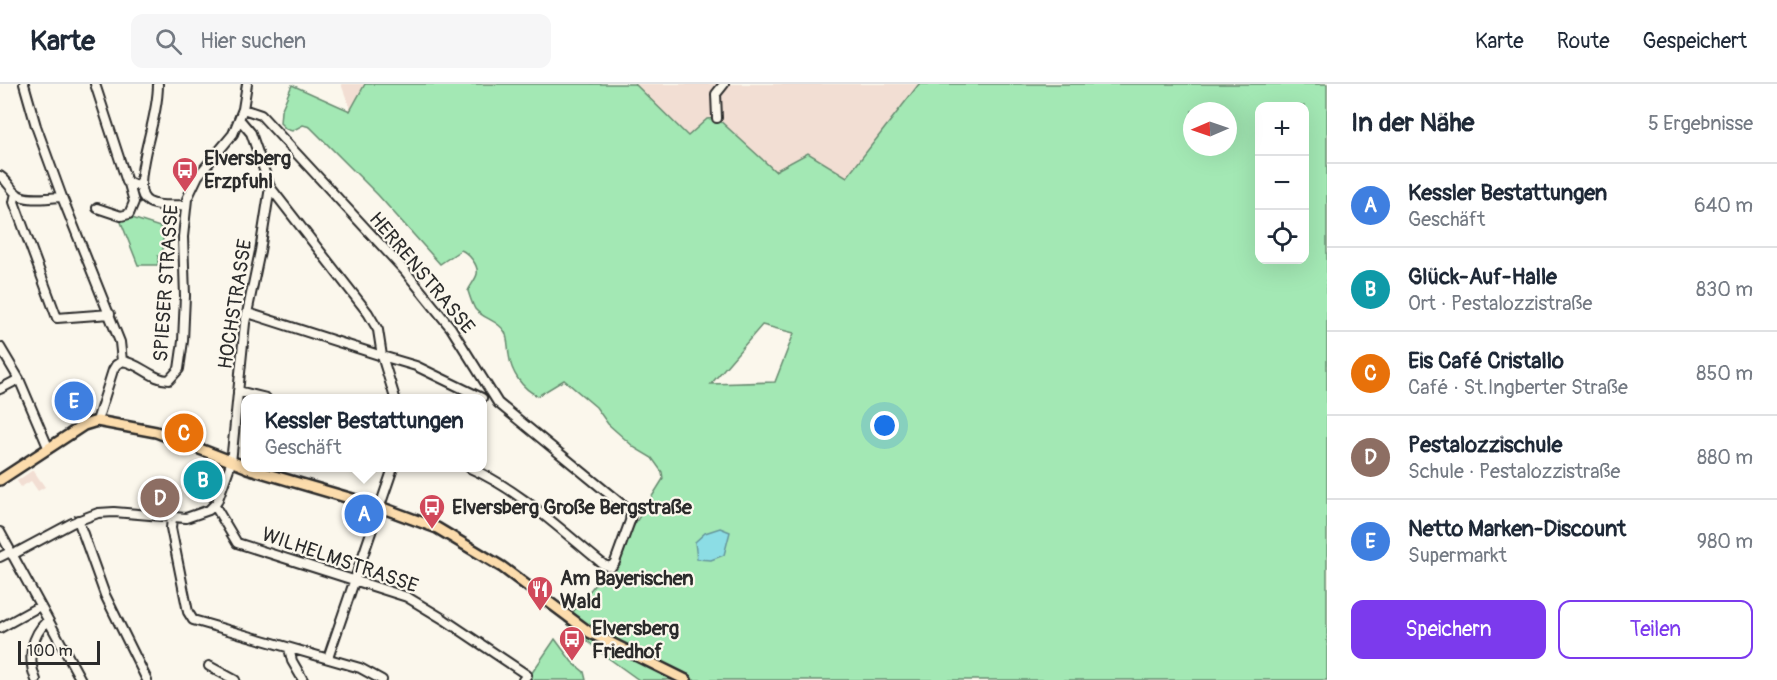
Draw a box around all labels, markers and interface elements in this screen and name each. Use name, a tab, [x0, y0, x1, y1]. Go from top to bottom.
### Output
search box	[131, 14, 551, 68]
text: Karte	[30, 24, 95, 59]
icon: search	[152, 25, 185, 58]
text: Hier suchen	[200, 27, 306, 55]
text: Karte	[1475, 28, 1524, 55]
text: Route	[1557, 28, 1610, 55]
text: Gespeichert	[1643, 28, 1747, 55]
north arrow	[1183, 102, 1237, 156]
map controls	[1255, 102, 1309, 264]
button: +	[1255, 102, 1309, 156]
text: In der Nähe	[1351, 107, 1474, 139]
text: 5 Ergebnisse	[1648, 111, 1753, 136]
place label: Elversberg Erzpfuhl	[204, 146, 291, 194]
bus stop icon: Elversberg Erzpfuhl	[170, 155, 200, 193]
button: −	[1255, 156, 1309, 210]
text: Kessler Bestattungen	[1408, 179, 1607, 207]
text: A	[1364, 193, 1377, 218]
text: 640 m	[1694, 193, 1753, 218]
street label: SPIESER STRASSE	[148, 203, 184, 363]
street label: HERRENSTRASSE	[364, 207, 480, 339]
text: Geschäft	[1408, 207, 1485, 232]
button: locate	[1255, 210, 1309, 264]
street label: HOCHSTRASSE	[212, 237, 258, 371]
text: Glück-Auf-Halle	[1408, 263, 1557, 291]
text: B	[1365, 277, 1376, 302]
text: 830 m	[1696, 277, 1753, 302]
text: Ort · Pestalozzistraße	[1408, 291, 1592, 316]
text: Eis Café Cristallo	[1408, 347, 1564, 375]
text: C	[1364, 361, 1377, 386]
text: 850 m	[1696, 361, 1753, 386]
text: Café · St.Ingberter Straße	[1408, 375, 1628, 400]
pin: E	[54, 378, 94, 424]
popup	[241, 394, 487, 472]
text: Kessler Bestattungen	[264, 407, 464, 435]
pin: C	[164, 410, 204, 456]
your location	[870, 411, 899, 440]
text: Pestalozzischule	[1408, 431, 1562, 459]
text: Geschäft	[264, 435, 342, 460]
text: D	[1364, 445, 1377, 470]
text: 880 m	[1697, 445, 1753, 470]
pin: B	[184, 458, 222, 502]
text: Schule · Pestalozzistraße	[1408, 459, 1620, 484]
pin: D	[140, 476, 180, 520]
pin: A	[344, 492, 384, 536]
bus stop icon: Elversberg Große Bergstraße	[417, 492, 447, 530]
place label: Elversberg Große Bergstraße	[452, 495, 693, 520]
text: Netto Marken-Discount	[1408, 515, 1626, 543]
street label: WILHELMSTRASSE	[259, 522, 421, 598]
text: E	[1365, 529, 1376, 554]
text: 980 m	[1697, 529, 1753, 554]
text: Supermarkt	[1408, 543, 1507, 568]
place label: Am Bayerischen Wald	[560, 566, 693, 614]
restaurant icon: Am Bayerischen Wald	[525, 574, 555, 612]
button: Speichern	[1351, 600, 1546, 659]
button: Teilen	[1558, 600, 1753, 659]
place label: Elversberg Friedhof	[592, 616, 679, 664]
bus stop icon: Elversberg Friedhof	[557, 624, 587, 662]
scale bar	[18, 638, 100, 666]
text: 100 m	[27, 641, 73, 661]

